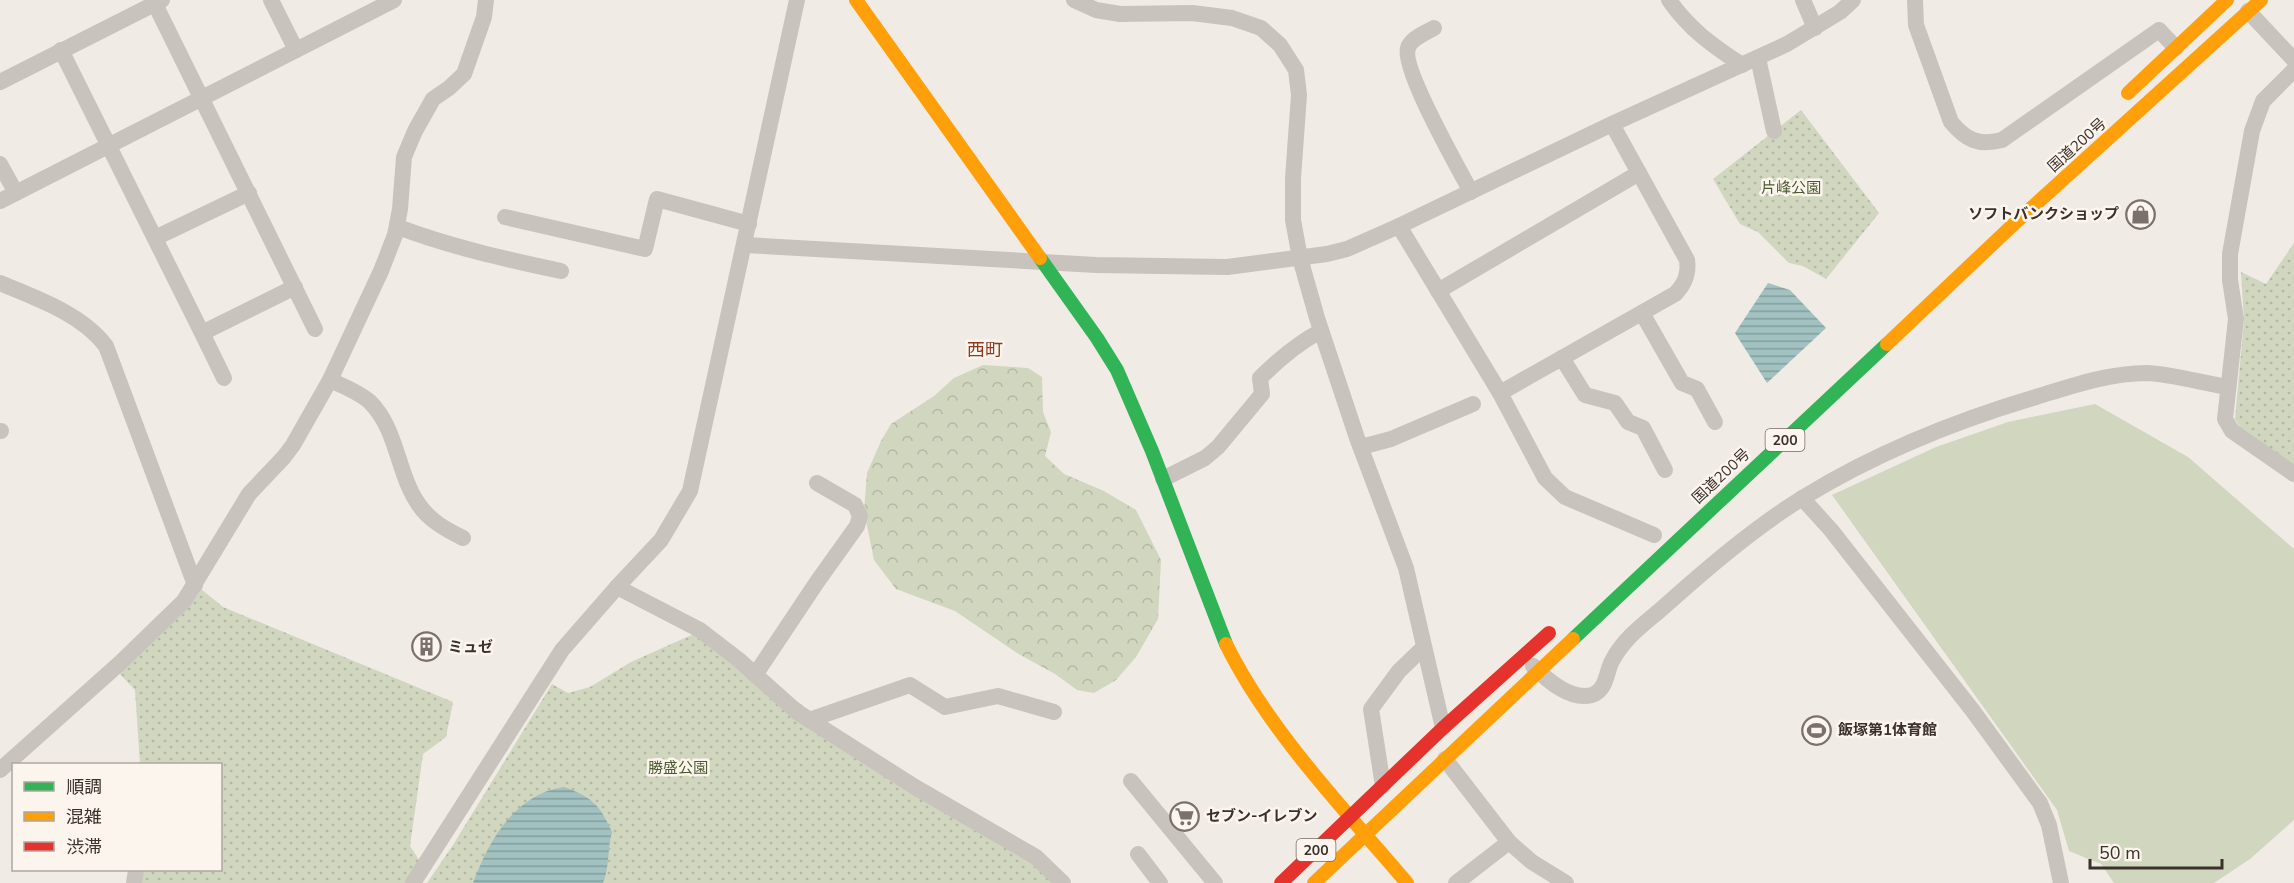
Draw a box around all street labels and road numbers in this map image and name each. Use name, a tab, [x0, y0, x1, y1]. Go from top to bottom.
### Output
street label: 国道200号	[2044, 113, 2110, 177]
road number: 200	[1766, 429, 1804, 451]
street label: 国道200号	[1688, 444, 1754, 508]
road number: 200	[1296, 839, 1336, 861]

